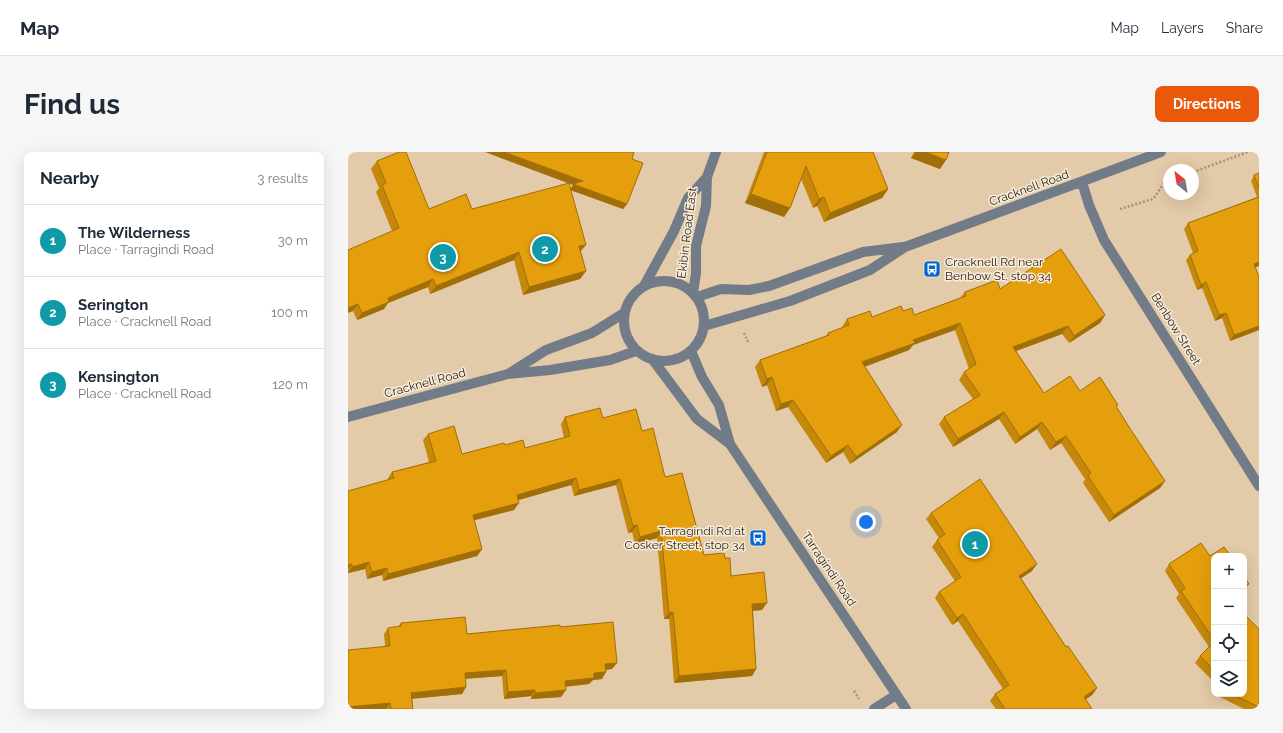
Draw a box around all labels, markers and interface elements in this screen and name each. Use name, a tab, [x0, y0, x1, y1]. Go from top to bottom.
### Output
text: Map	[20, 17, 59, 39]
text: Map	[1111, 20, 1139, 36]
text: Layers	[1161, 20, 1204, 36]
text: Share	[1226, 20, 1263, 36]
button: Directions	[1155, 86, 1259, 122]
text: Find us	[24, 88, 120, 121]
north arrow	[1163, 164, 1199, 200]
street label: Cracknell Road	[987, 167, 1071, 209]
text: Nearby	[40, 168, 99, 188]
text: 3 results	[258, 171, 308, 186]
street label: Ekibin Road East	[674, 187, 700, 279]
text: The Wilderness	[78, 224, 190, 242]
text: 1	[50, 233, 56, 248]
text: 30 m	[278, 233, 308, 248]
pin: 2	[532, 234, 558, 264]
text: Place · Tarragindi Road	[78, 242, 214, 257]
pin: 3	[430, 242, 456, 272]
place label: Cracknell Rd near Benbow St, stop 34	[945, 255, 1052, 283]
bus stop icon: Cracknell Rd near Benbow St, stop 34	[922, 259, 942, 279]
street label: Benbow Street	[1148, 290, 1204, 368]
text: Serington	[78, 296, 148, 314]
text: 2	[49, 305, 57, 320]
text: 100 m	[271, 305, 308, 320]
text: Place · Cracknell Road	[78, 314, 211, 329]
street label: Cracknell Road	[383, 365, 467, 401]
text: Kensington	[78, 368, 159, 386]
text: 3	[49, 377, 57, 392]
text: 120 m	[272, 377, 308, 392]
text: Place · Cracknell Road	[78, 386, 211, 401]
your location	[856, 512, 876, 532]
place label: Tarragindi Rd at Cosker Street, stop 34	[624, 524, 745, 552]
bus stop icon: Tarragindi Rd at Cosker Street, stop 34	[748, 528, 768, 548]
street label: Tarragindi Road	[799, 529, 859, 609]
pin: 1	[962, 529, 988, 559]
map controls	[1211, 553, 1247, 697]
button: +	[1211, 553, 1247, 589]
button: −	[1211, 589, 1247, 625]
button: locate	[1211, 625, 1247, 661]
button: layers	[1211, 661, 1247, 697]

